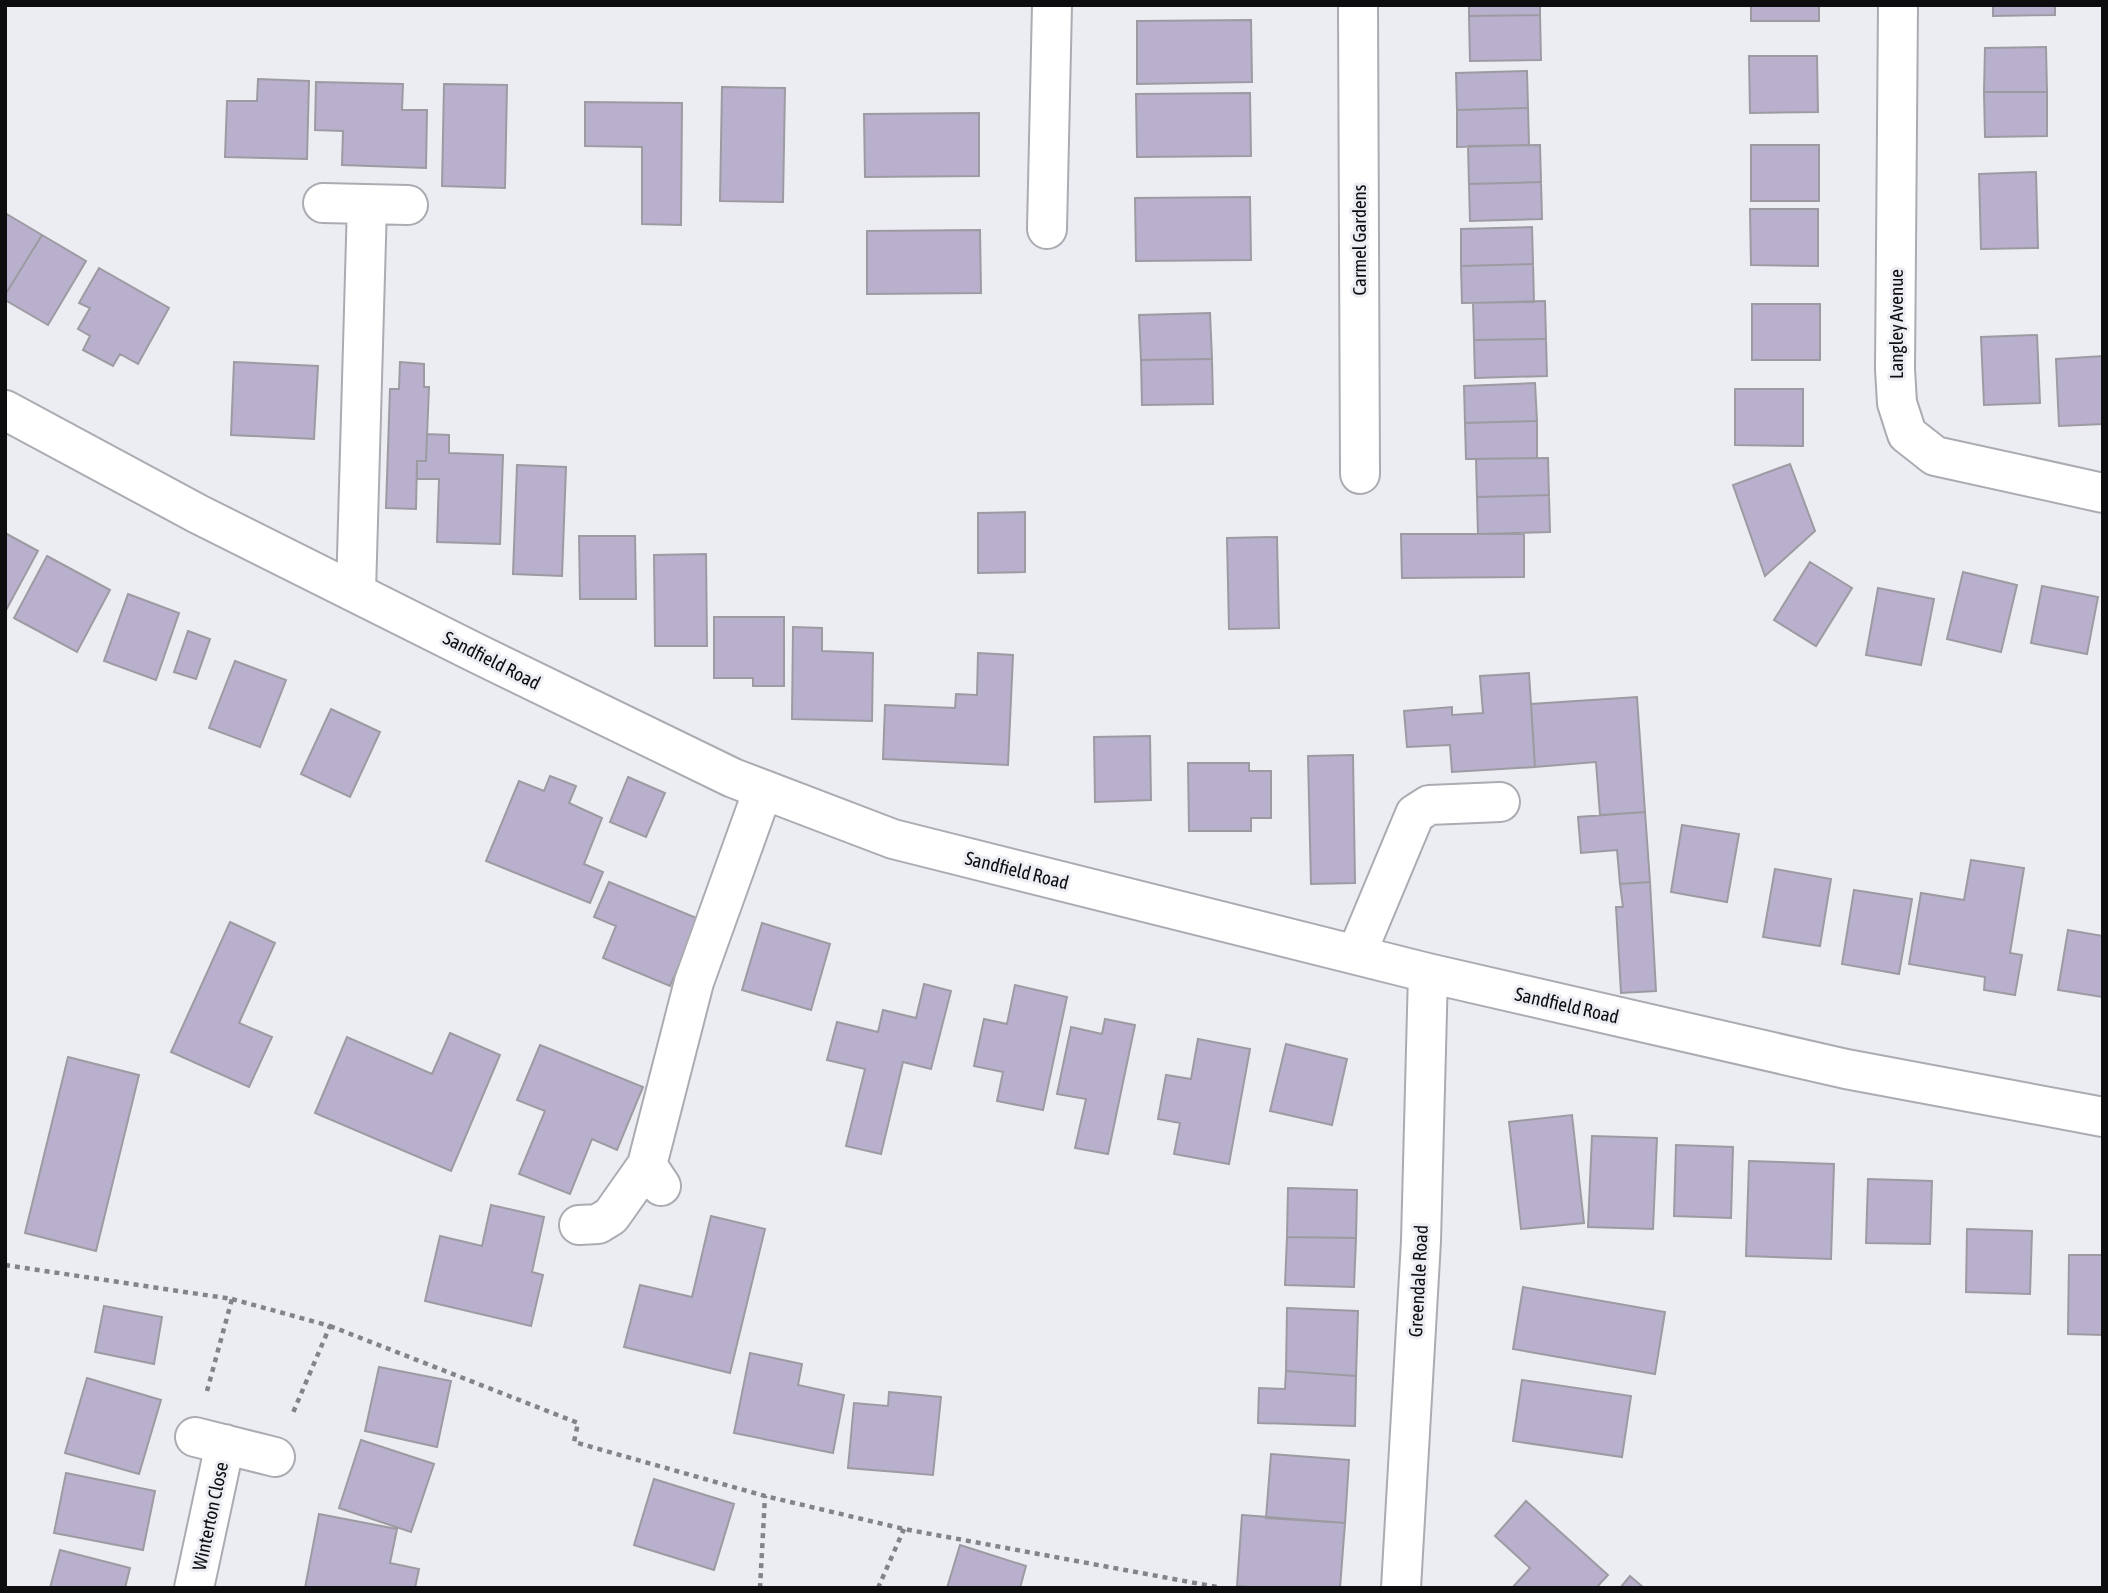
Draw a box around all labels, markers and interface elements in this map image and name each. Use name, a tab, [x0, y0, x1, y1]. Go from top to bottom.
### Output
street label: Carmel Gardens	[1348, 184, 1370, 296]
street label: Langley Avenue	[1885, 269, 1907, 379]
street label: Sandfield Road	[440, 626, 544, 694]
street label: Sandfield Road	[963, 847, 1071, 893]
street label: Sandfield Road	[1513, 982, 1621, 1028]
street label: Greendale Road	[1404, 1224, 1432, 1338]
street label: Winterton Close	[188, 1460, 232, 1572]

